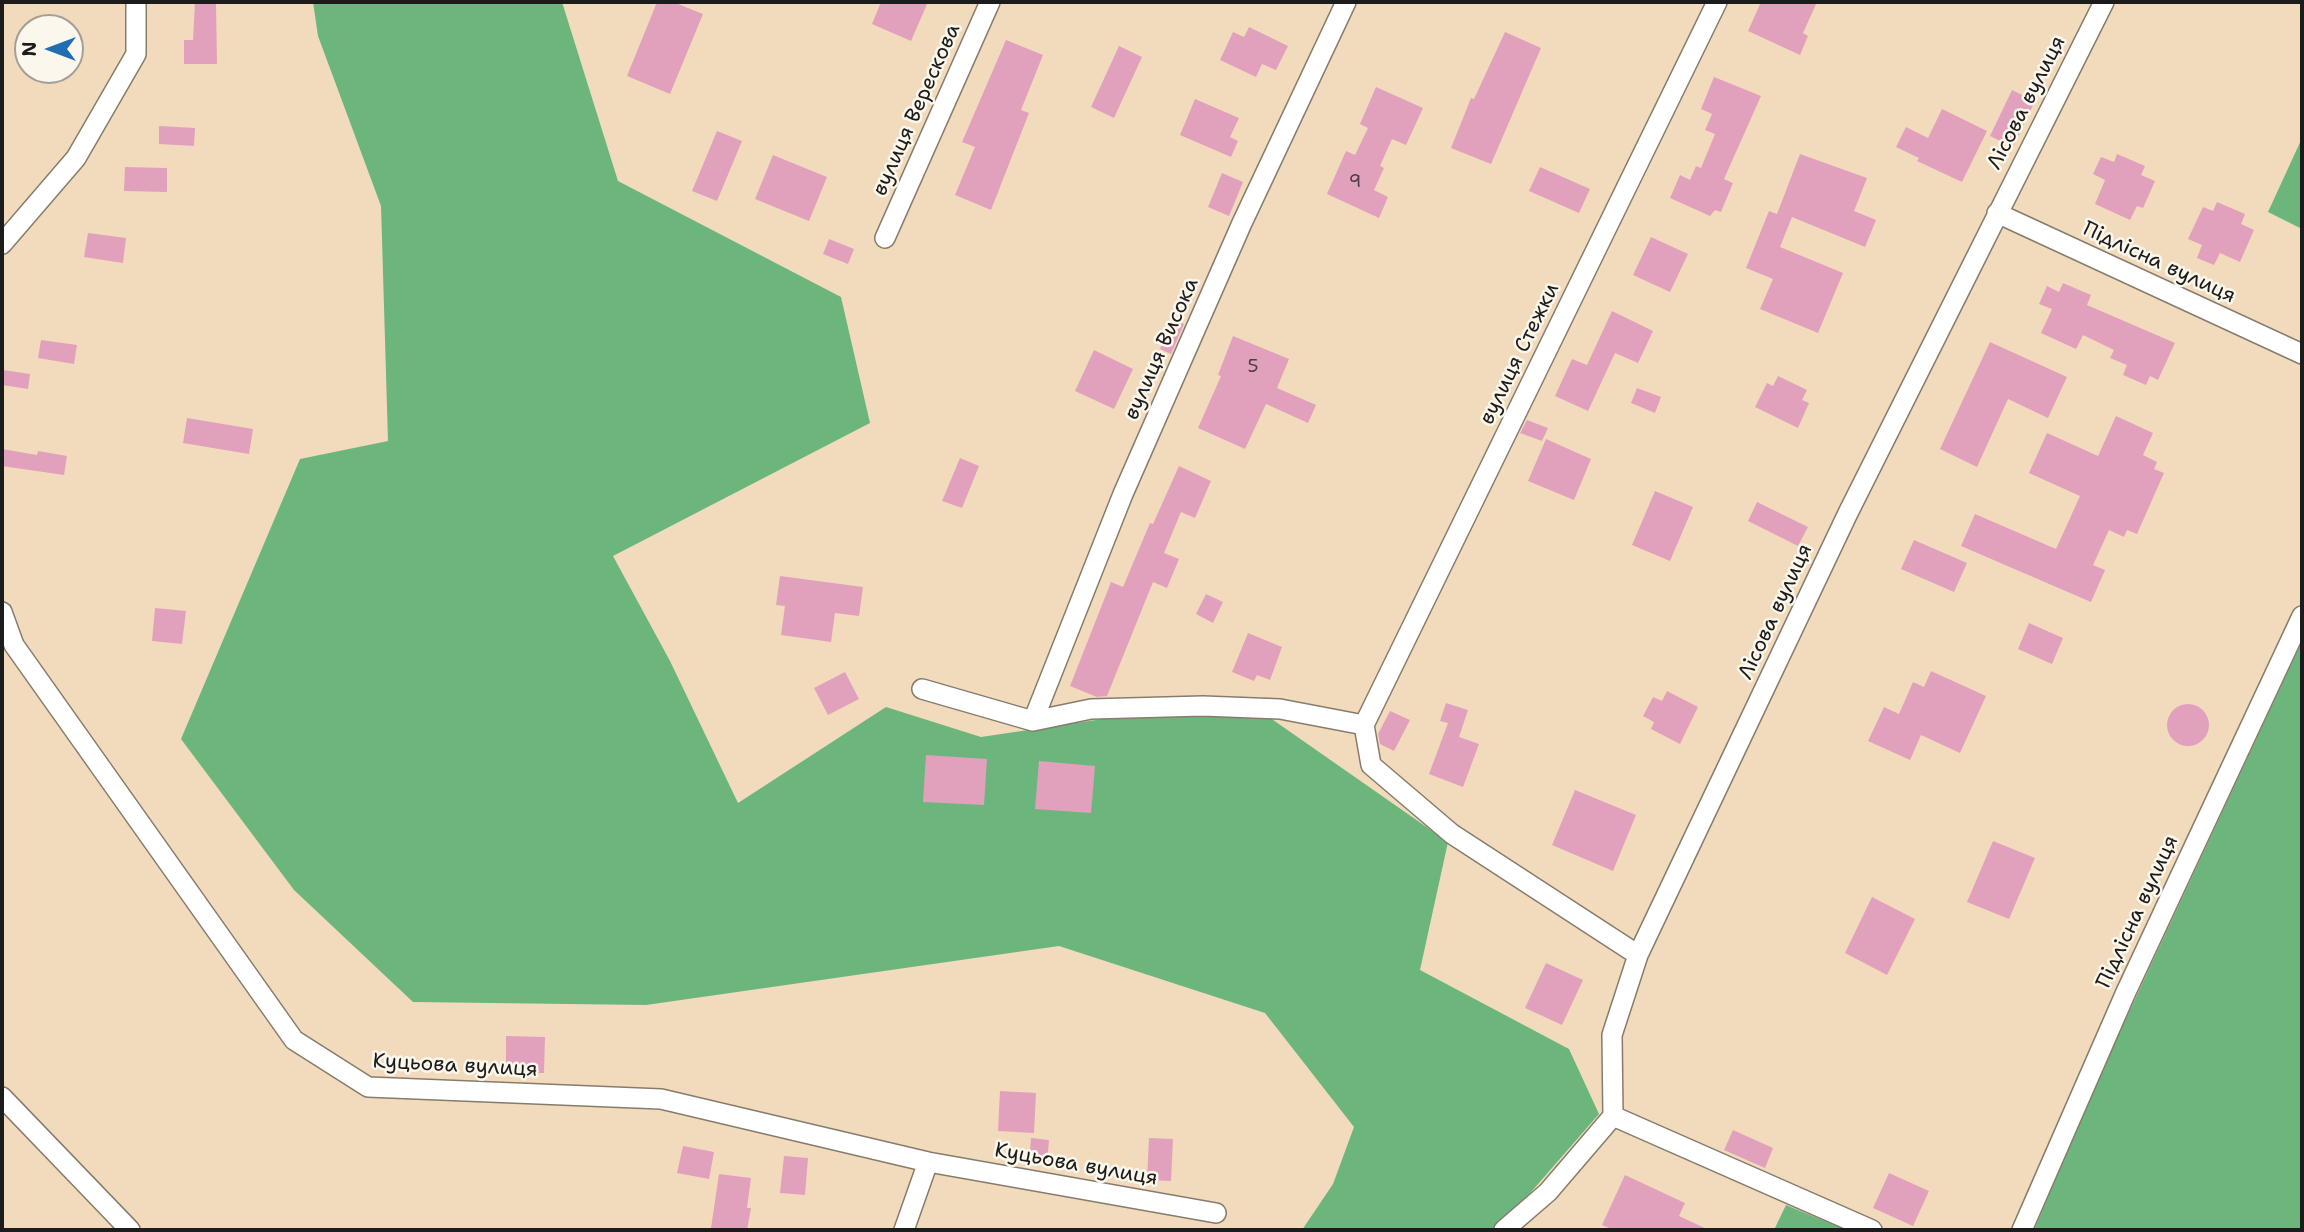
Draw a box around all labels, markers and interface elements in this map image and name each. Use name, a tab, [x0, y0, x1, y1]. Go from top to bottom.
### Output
north arrow	[14, 14, 84, 84]
street label: вулиця Верескова	[868, 20, 966, 200]
street label: Лісова вулиця	[1982, 32, 2072, 174]
text: N	[17, 41, 42, 57]
house number: 9	[1349, 171, 1361, 193]
street label: Підлісна вулиця	[2079, 217, 2239, 309]
street label: вулиця Висока	[1119, 274, 1205, 424]
street label: вулиця Стежки	[1475, 279, 1565, 429]
house number: 5	[1247, 356, 1259, 378]
street label: Лісова вулиця	[1734, 540, 1818, 684]
street label: Підлісна вулиця	[2092, 832, 2184, 992]
street label: Куцьова вулиця	[372, 1049, 538, 1083]
street label: Куцьова вулиця	[992, 1138, 1160, 1192]

